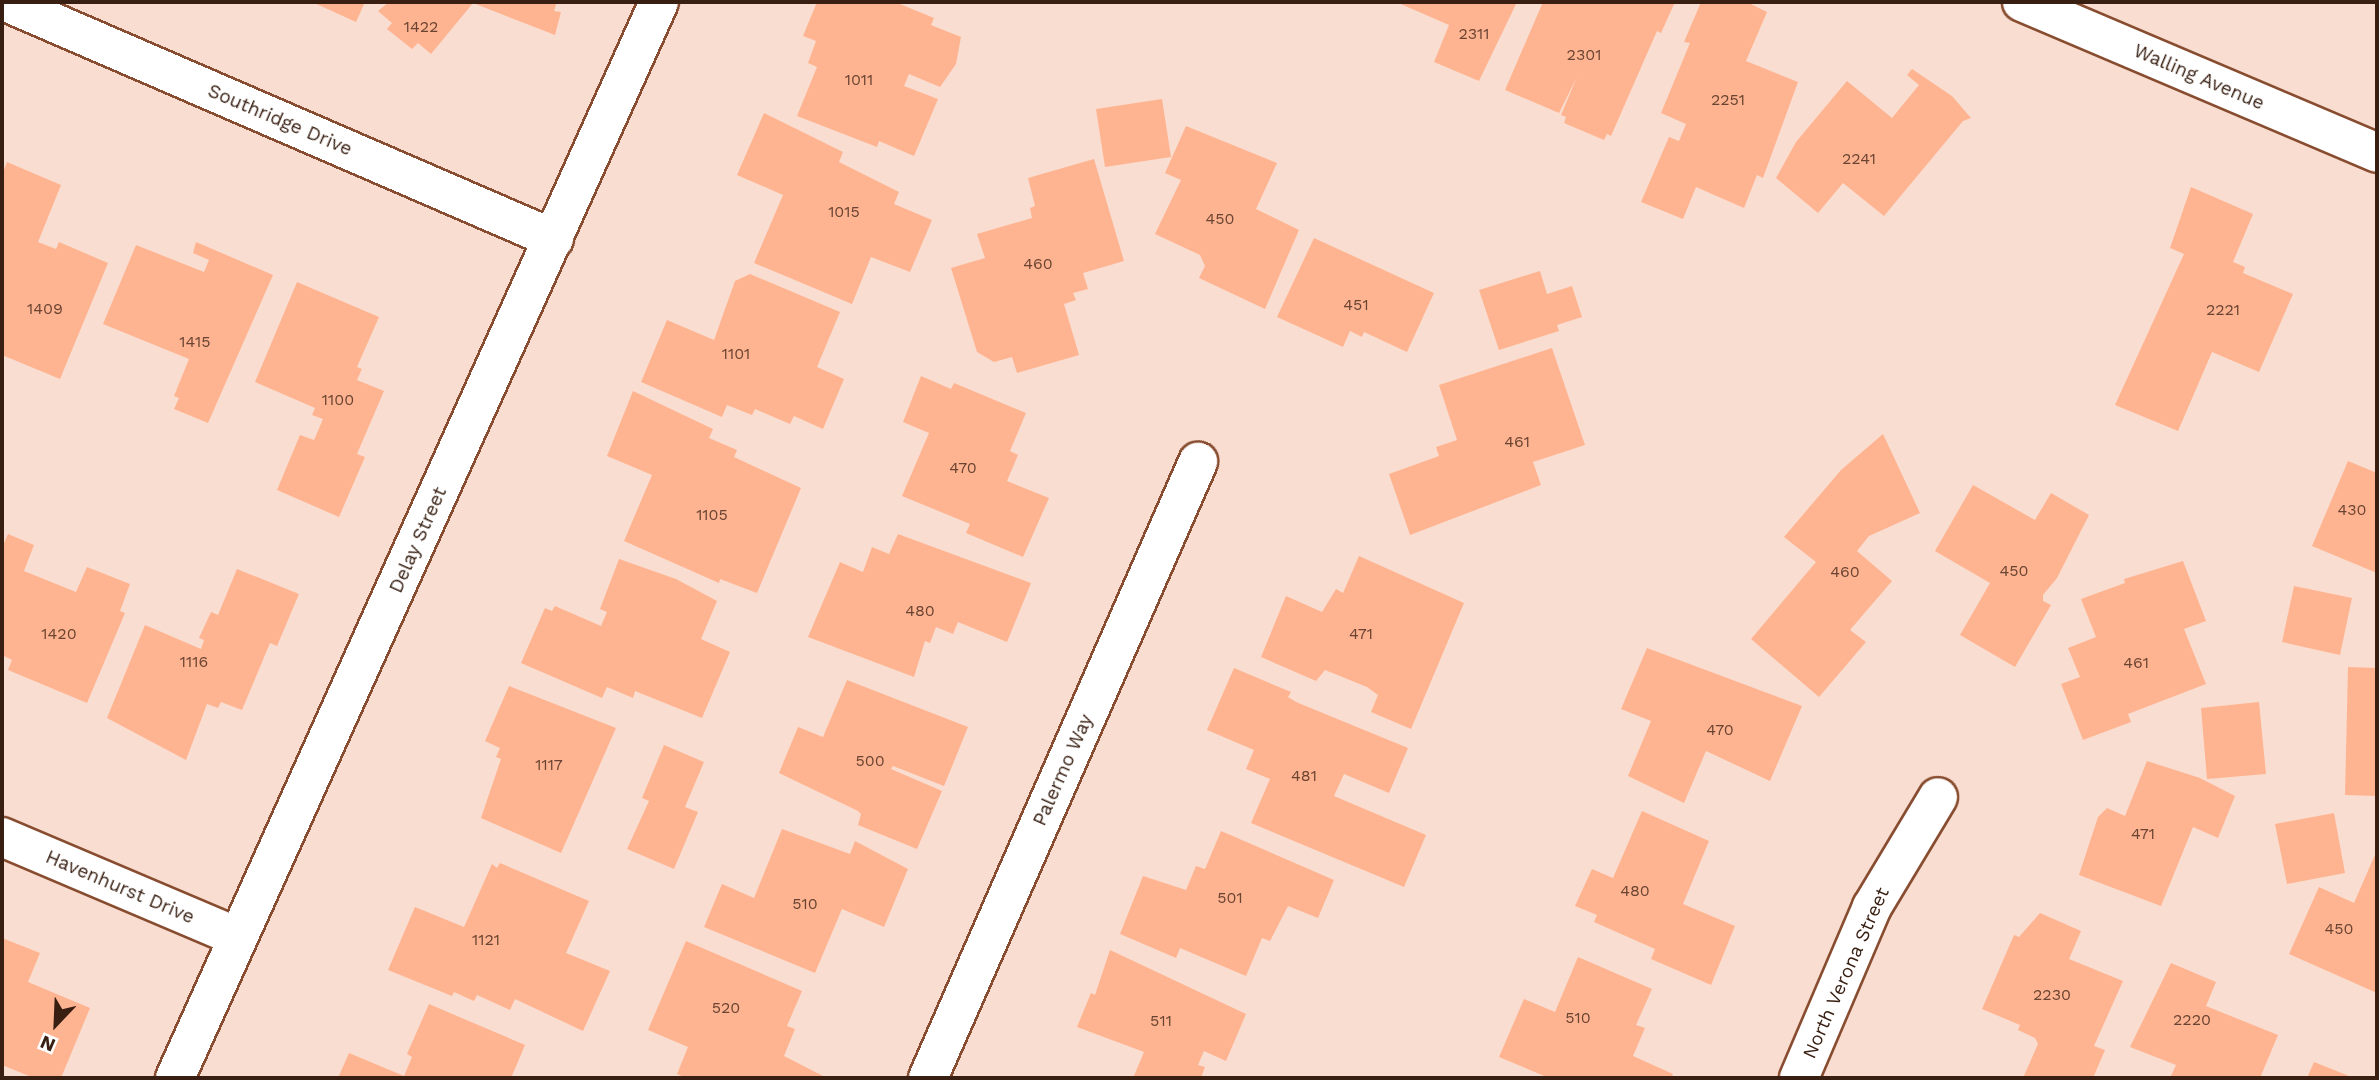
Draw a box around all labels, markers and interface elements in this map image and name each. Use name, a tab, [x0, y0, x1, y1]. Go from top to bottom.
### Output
house number: 1422	[404, 17, 438, 37]
house number: 2311	[1458, 24, 1490, 44]
street label: Walling Avenue	[2130, 39, 2268, 115]
house number: 2301	[1567, 45, 1601, 65]
house number: 1011	[845, 70, 873, 90]
street label: Southridge Drive	[204, 79, 356, 161]
house number: 2251	[1711, 90, 1745, 110]
house number: 2241	[1842, 149, 1876, 169]
house number: 1015	[828, 202, 860, 222]
house number: 450	[1205, 209, 1235, 229]
house number: 460	[1023, 254, 1053, 274]
house number: 451	[1343, 295, 1369, 315]
house number: 1409	[27, 299, 63, 319]
house number: 2221	[2206, 300, 2240, 320]
house number: 1415	[179, 332, 211, 352]
house number: 1101	[722, 344, 750, 364]
house number: 1100	[322, 390, 354, 410]
house number: 461	[1504, 432, 1530, 452]
house number: 470	[949, 458, 977, 478]
street label: Delay Street	[384, 483, 452, 597]
house number: 430	[2337, 500, 2367, 520]
house number: 1105	[696, 505, 728, 525]
house number: 450	[1999, 561, 2029, 581]
house number: 460	[1830, 562, 1860, 582]
house number: 480	[905, 601, 935, 621]
house number: 1420	[41, 624, 77, 644]
house number: 471	[1349, 624, 1373, 644]
house number: 1116	[180, 652, 208, 672]
house number: 461	[2123, 653, 2149, 673]
street label: Palermo Way	[1028, 710, 1098, 830]
house number: 470	[1706, 720, 1734, 740]
house number: 500	[855, 751, 885, 771]
house number: 1117	[535, 755, 563, 775]
house number: 481	[1291, 766, 1317, 786]
house number: 471	[2131, 824, 2155, 844]
street label: Havenhurst Drive	[42, 845, 198, 929]
house number: 480	[1620, 881, 1650, 901]
street label: North Verona Street	[1798, 883, 1894, 1063]
house number: 501	[1217, 888, 1243, 908]
house number: 510	[792, 894, 818, 914]
house number: 450	[2324, 919, 2354, 939]
house number: 1121	[472, 930, 500, 950]
house number: 2230	[2033, 985, 2071, 1005]
north arrow	[21, 989, 91, 1059]
house number: 520	[712, 998, 740, 1018]
house number: 510	[1565, 1008, 1591, 1028]
house number: 2220	[2173, 1010, 2211, 1030]
house number: 511	[1150, 1011, 1172, 1031]
text: N	[37, 1030, 59, 1057]

